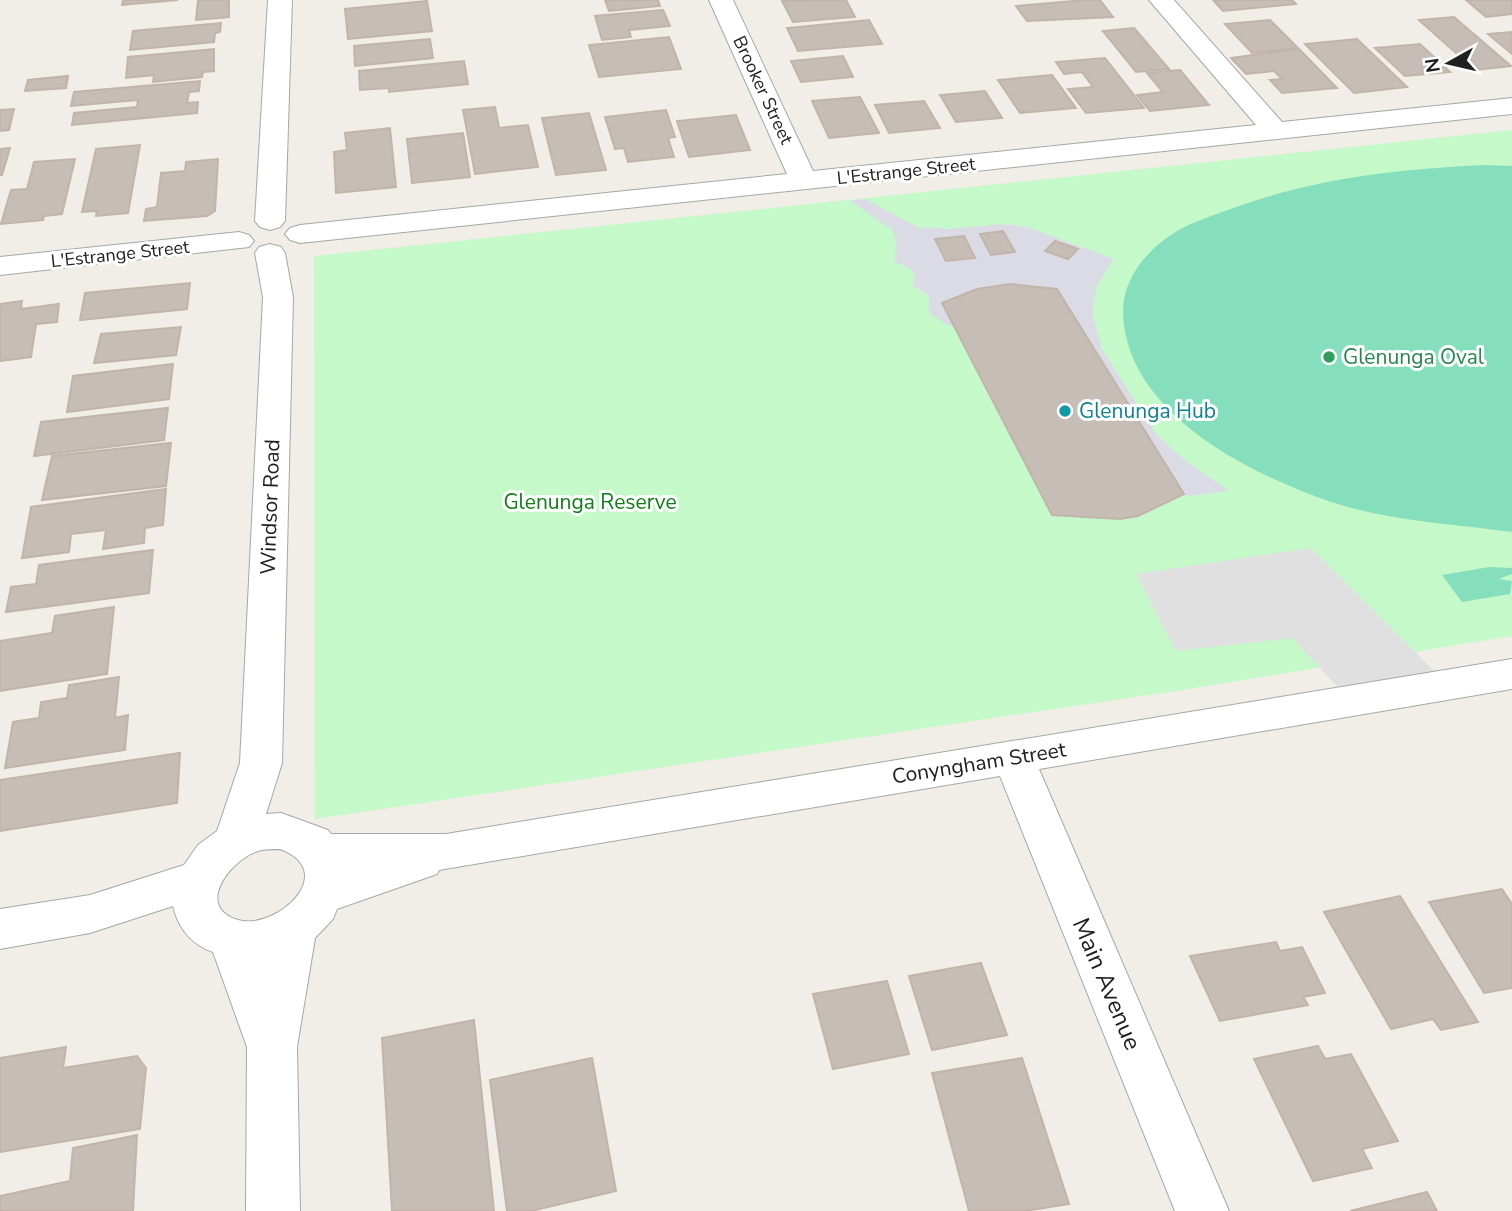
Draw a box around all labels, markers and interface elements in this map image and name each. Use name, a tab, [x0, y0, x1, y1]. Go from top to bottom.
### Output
north arrow	[1414, 28, 1484, 98]
street label: Brooker Street	[727, 32, 799, 149]
text: N	[1419, 56, 1447, 74]
street label: L'Estrange Street	[836, 152, 977, 190]
street label: L'Estrange Street	[50, 235, 191, 273]
place label: Glenunga Oval	[1343, 343, 1485, 371]
marker: Glenunga Oval	[1321, 349, 1337, 365]
place label: Glenunga Hub	[1079, 397, 1216, 425]
marker: Glenunga Hub	[1057, 403, 1073, 419]
street label: Windsor Road	[254, 439, 286, 575]
park label: Glenunga Reserve	[503, 488, 677, 516]
street label: Conyngham Street	[890, 735, 1069, 791]
street label: Main Avenue	[1065, 913, 1149, 1055]

